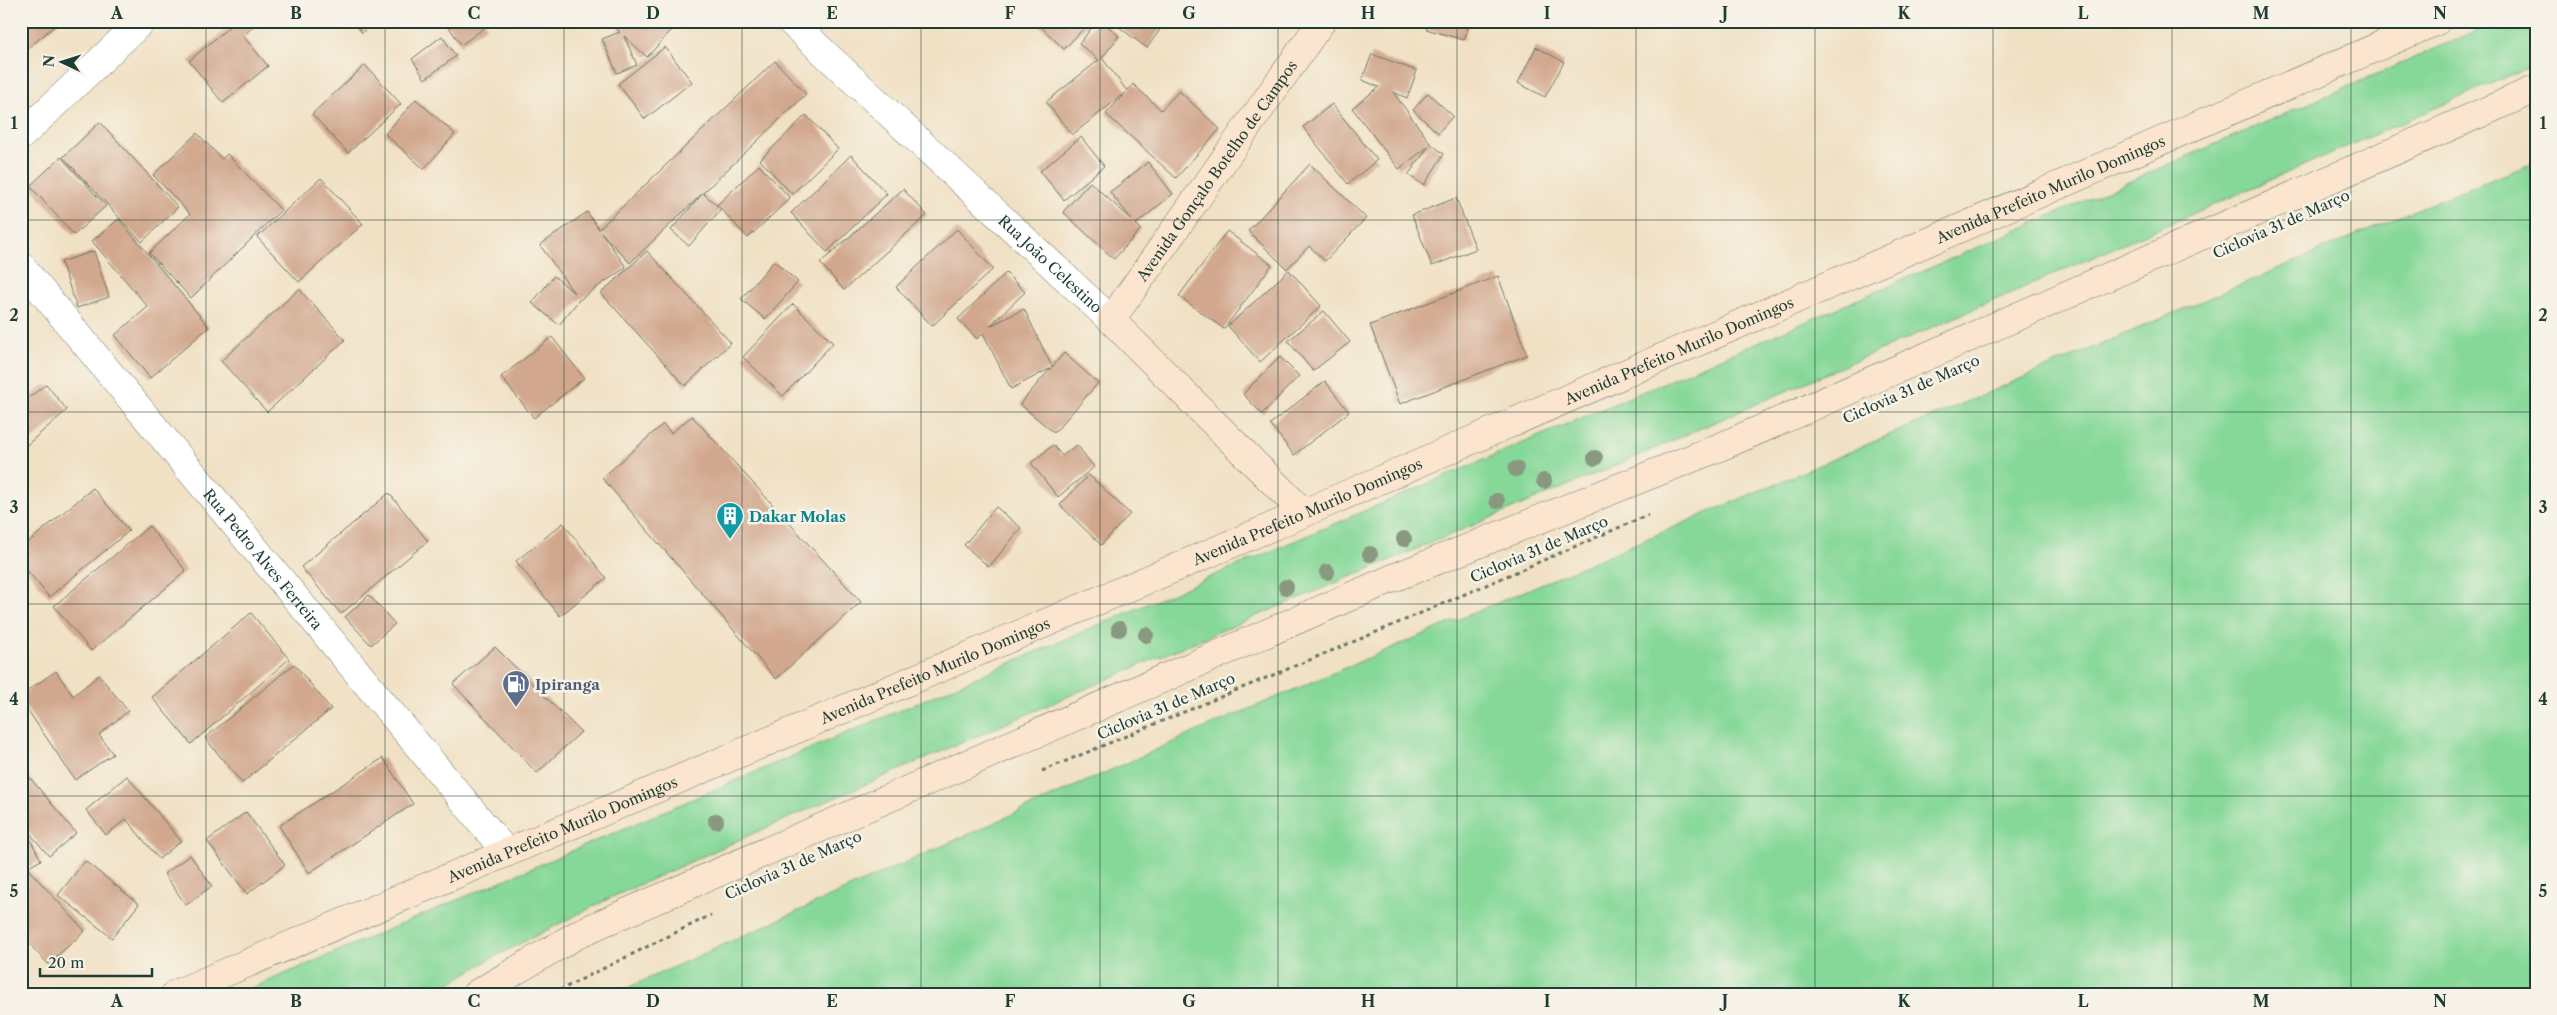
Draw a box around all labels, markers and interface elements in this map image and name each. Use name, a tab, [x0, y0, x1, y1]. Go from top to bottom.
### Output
text: A	[110, 3, 124, 23]
text: B	[290, 3, 302, 23]
text: C	[468, 3, 480, 23]
text: D	[646, 3, 660, 23]
text: E	[826, 3, 838, 23]
text: F	[1005, 3, 1016, 23]
text: G	[1182, 3, 1196, 23]
text: H	[1361, 3, 1375, 23]
text: I	[1544, 3, 1551, 23]
text: J	[1719, 3, 1728, 23]
text: K	[1898, 3, 1912, 23]
text: L	[2077, 3, 2089, 23]
text: M	[2253, 3, 2270, 23]
text: N	[2433, 3, 2447, 23]
north arrow	[38, 38, 88, 88]
text: N	[40, 54, 58, 68]
street label: Avenida Gonçalo Botelho de Campos	[1132, 56, 1301, 285]
text: 1	[10, 113, 18, 133]
text: 1	[2539, 113, 2547, 133]
street label: Avenida Prefeito Murilo Domingos	[1932, 131, 2168, 247]
street label: Ciclovia 31 de Março	[2210, 185, 2352, 263]
street label: Rua João Celestino	[995, 211, 1106, 317]
street label: Avenida Prefeito Murilo Domingos	[1561, 292, 1796, 409]
text: 2	[9, 305, 19, 325]
text: 2	[2538, 305, 2548, 325]
street label: Ciclovia 31 de Março	[1840, 350, 1982, 428]
street label: Avenida Prefeito Murilo Domingos	[1189, 453, 1425, 569]
street label: Rua Pedro Alves Ferreira	[200, 485, 327, 633]
text: 3	[9, 497, 19, 517]
text: 3	[2538, 497, 2548, 517]
building icon: Dakar Molas	[715, 501, 745, 540]
place label: Dakar Molas	[749, 507, 846, 526]
street label: Ciclovia 31 de Março	[1467, 511, 1611, 587]
street label: Avenida Prefeito Murilo Domingos	[816, 613, 1053, 728]
street label: Ciclovia 31 de Março	[1094, 668, 1238, 744]
fuel station icon: Ipiranga	[501, 669, 531, 708]
place label: Ipiranga	[535, 675, 600, 694]
text: 4	[9, 689, 19, 709]
text: 4	[2538, 689, 2548, 709]
street label: Avenida Prefeito Murilo Domingos	[444, 772, 680, 887]
street label: Ciclovia 31 de Março	[722, 826, 864, 904]
text: 5	[10, 881, 19, 901]
text: 5	[2539, 881, 2548, 901]
scale bar	[40, 945, 152, 977]
text: 20 m	[48, 953, 84, 972]
text: A	[110, 991, 124, 1011]
text: B	[290, 991, 302, 1011]
text: C	[468, 991, 480, 1011]
text: D	[646, 991, 660, 1011]
text: E	[826, 991, 838, 1011]
text: F	[1005, 991, 1016, 1011]
text: G	[1182, 991, 1196, 1011]
text: H	[1361, 991, 1375, 1011]
text: I	[1544, 991, 1551, 1011]
text: J	[1719, 991, 1728, 1011]
text: K	[1898, 991, 1912, 1011]
text: L	[2077, 991, 2089, 1011]
text: M	[2253, 991, 2270, 1011]
text: N	[2433, 991, 2447, 1011]

